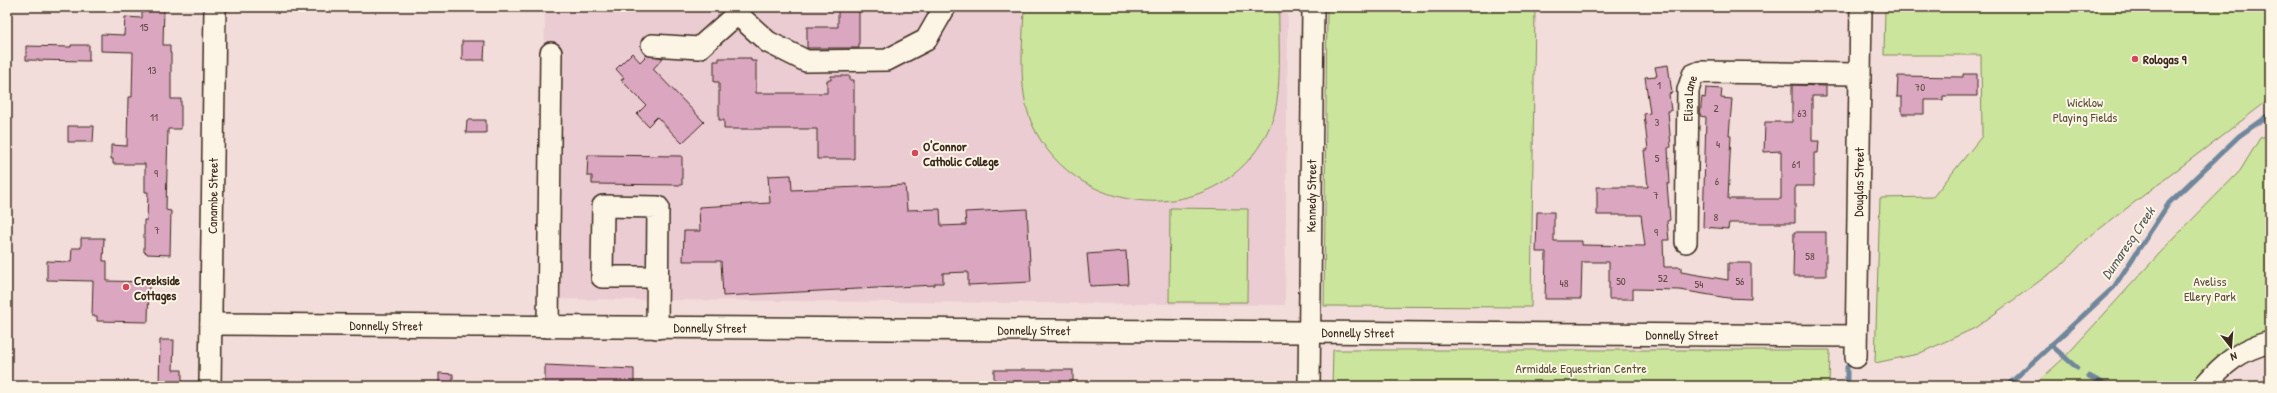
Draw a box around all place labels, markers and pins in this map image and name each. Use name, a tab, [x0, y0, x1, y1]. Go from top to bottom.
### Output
place label: Rologas 9	[2143, 50, 2187, 69]
marker: Rologas 9	[2130, 54, 2140, 64]
place label: O'Connor Catholic College	[923, 137, 1000, 171]
marker: O'Connor Catholic College	[910, 148, 920, 158]
place label: Creekside Cottages	[134, 271, 181, 305]
marker: Creekside Cottages	[121, 282, 131, 292]

